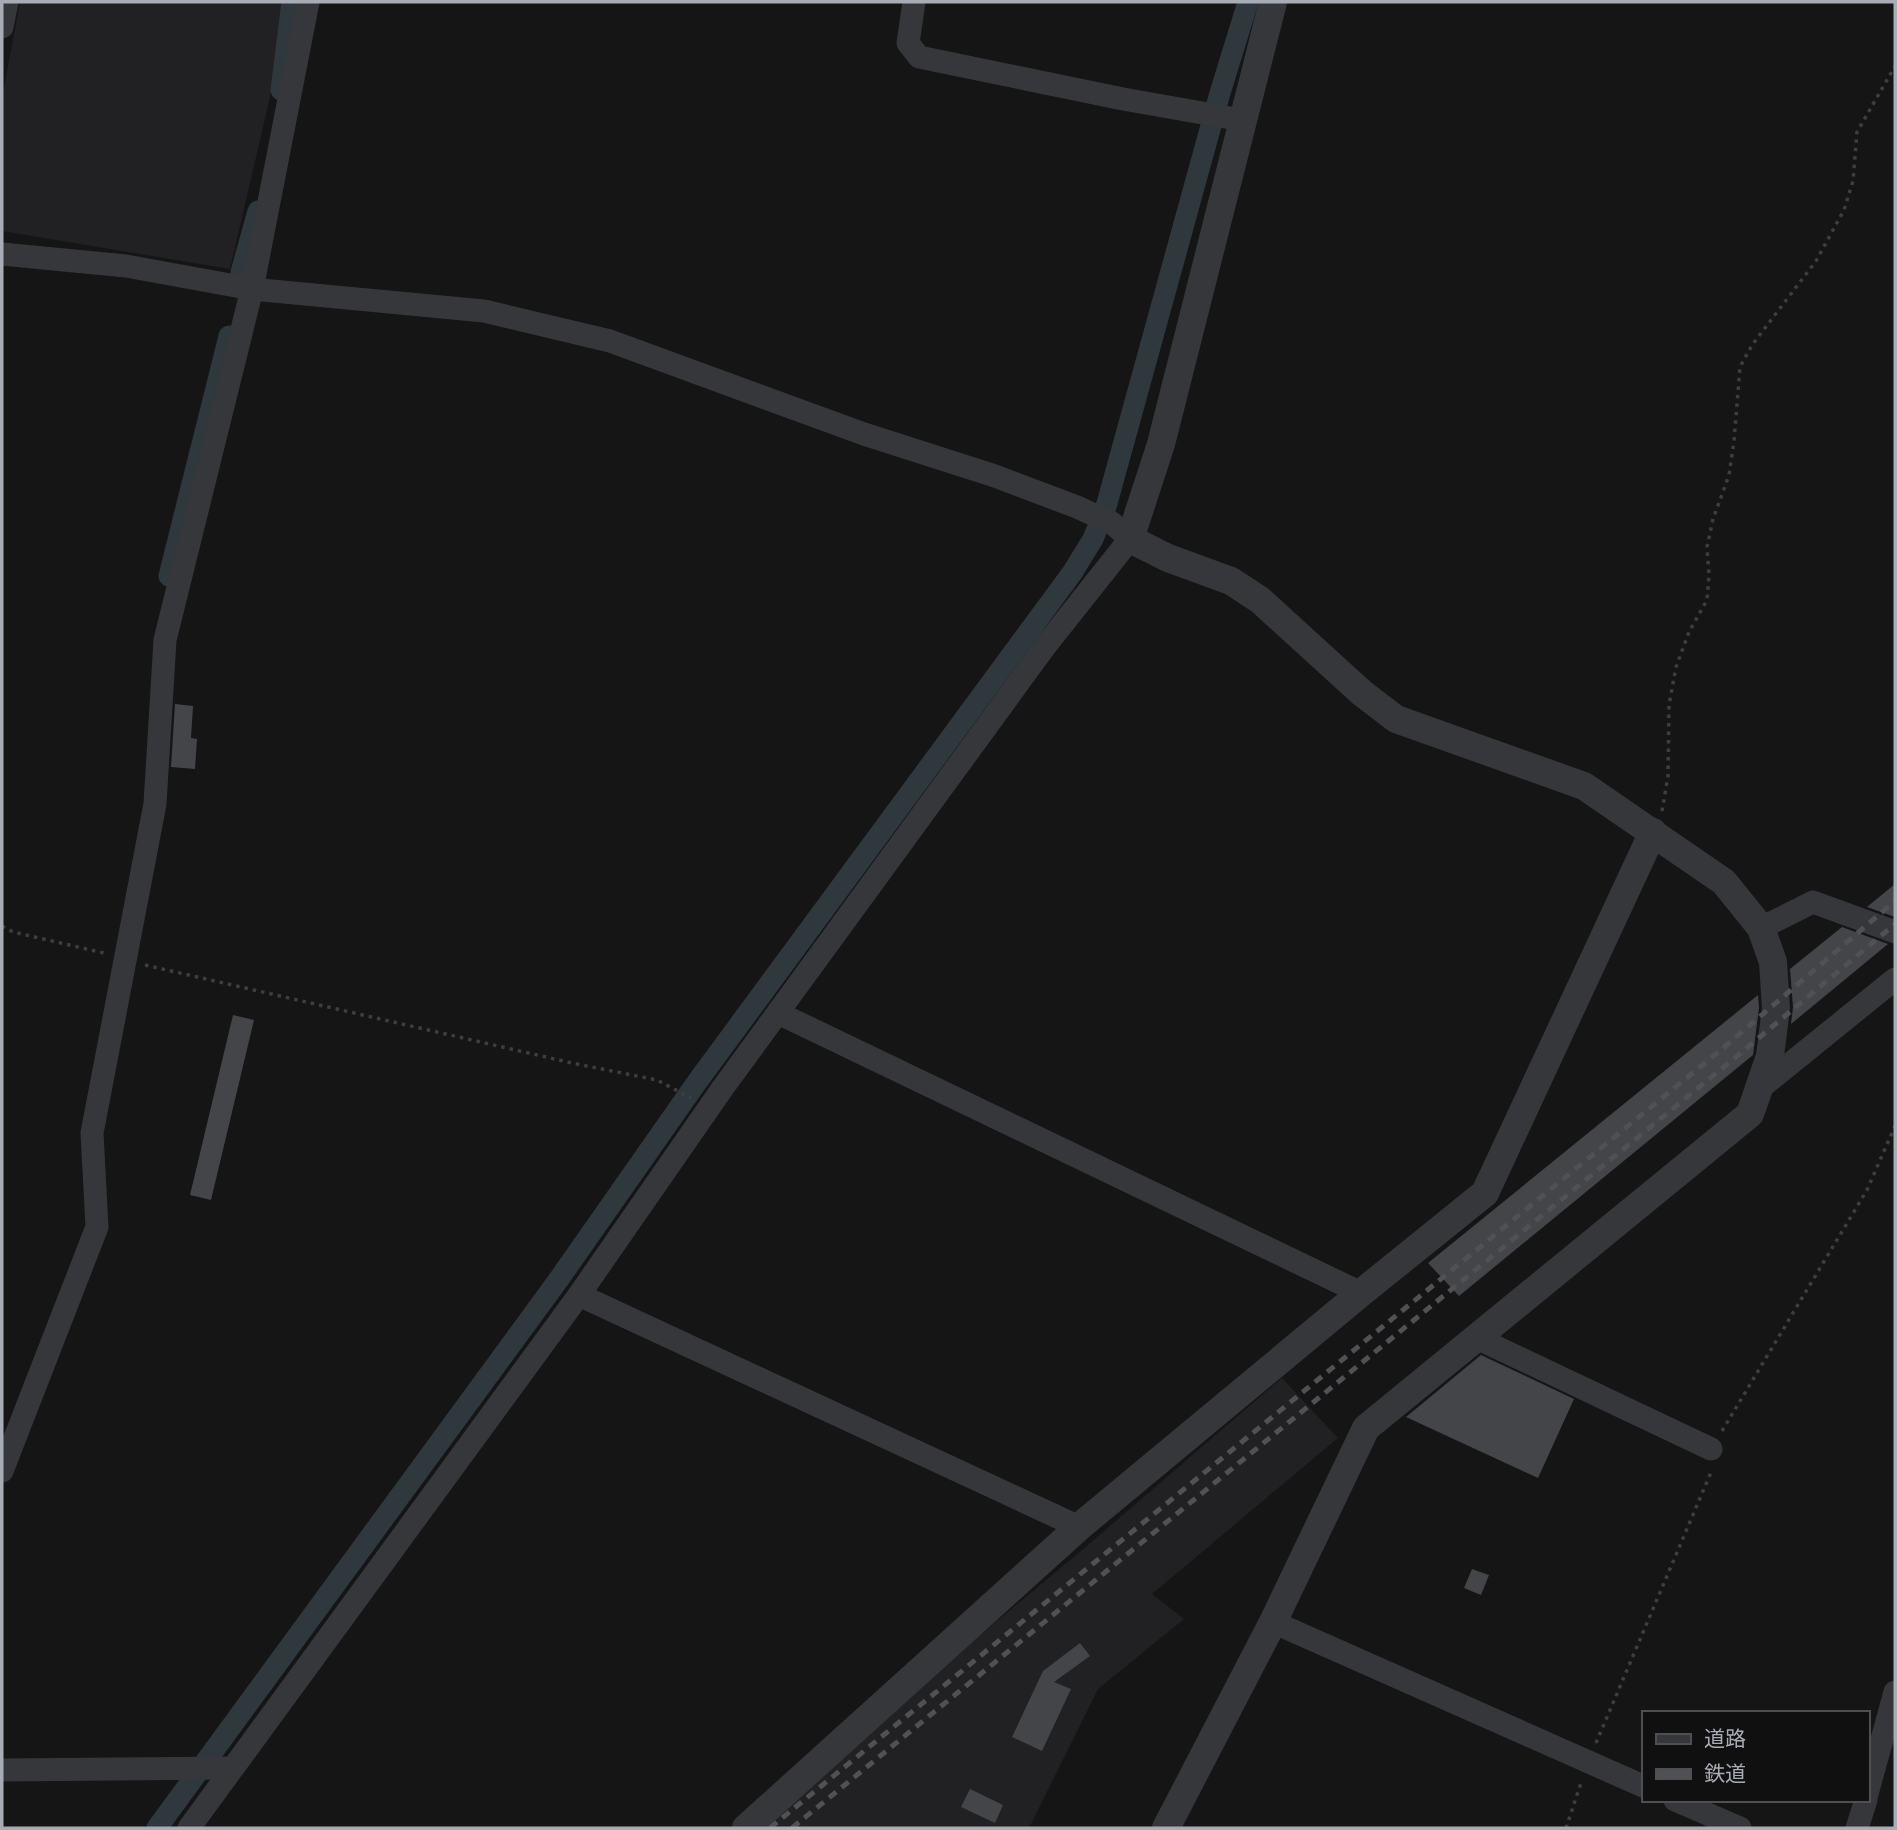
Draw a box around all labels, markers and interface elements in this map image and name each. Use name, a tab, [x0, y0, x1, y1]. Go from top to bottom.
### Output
legend	[1642, 1711, 1869, 1802]
text: 道路	[1704, 1726, 1746, 1751]
text: 鉄道	[1704, 1761, 1746, 1786]

